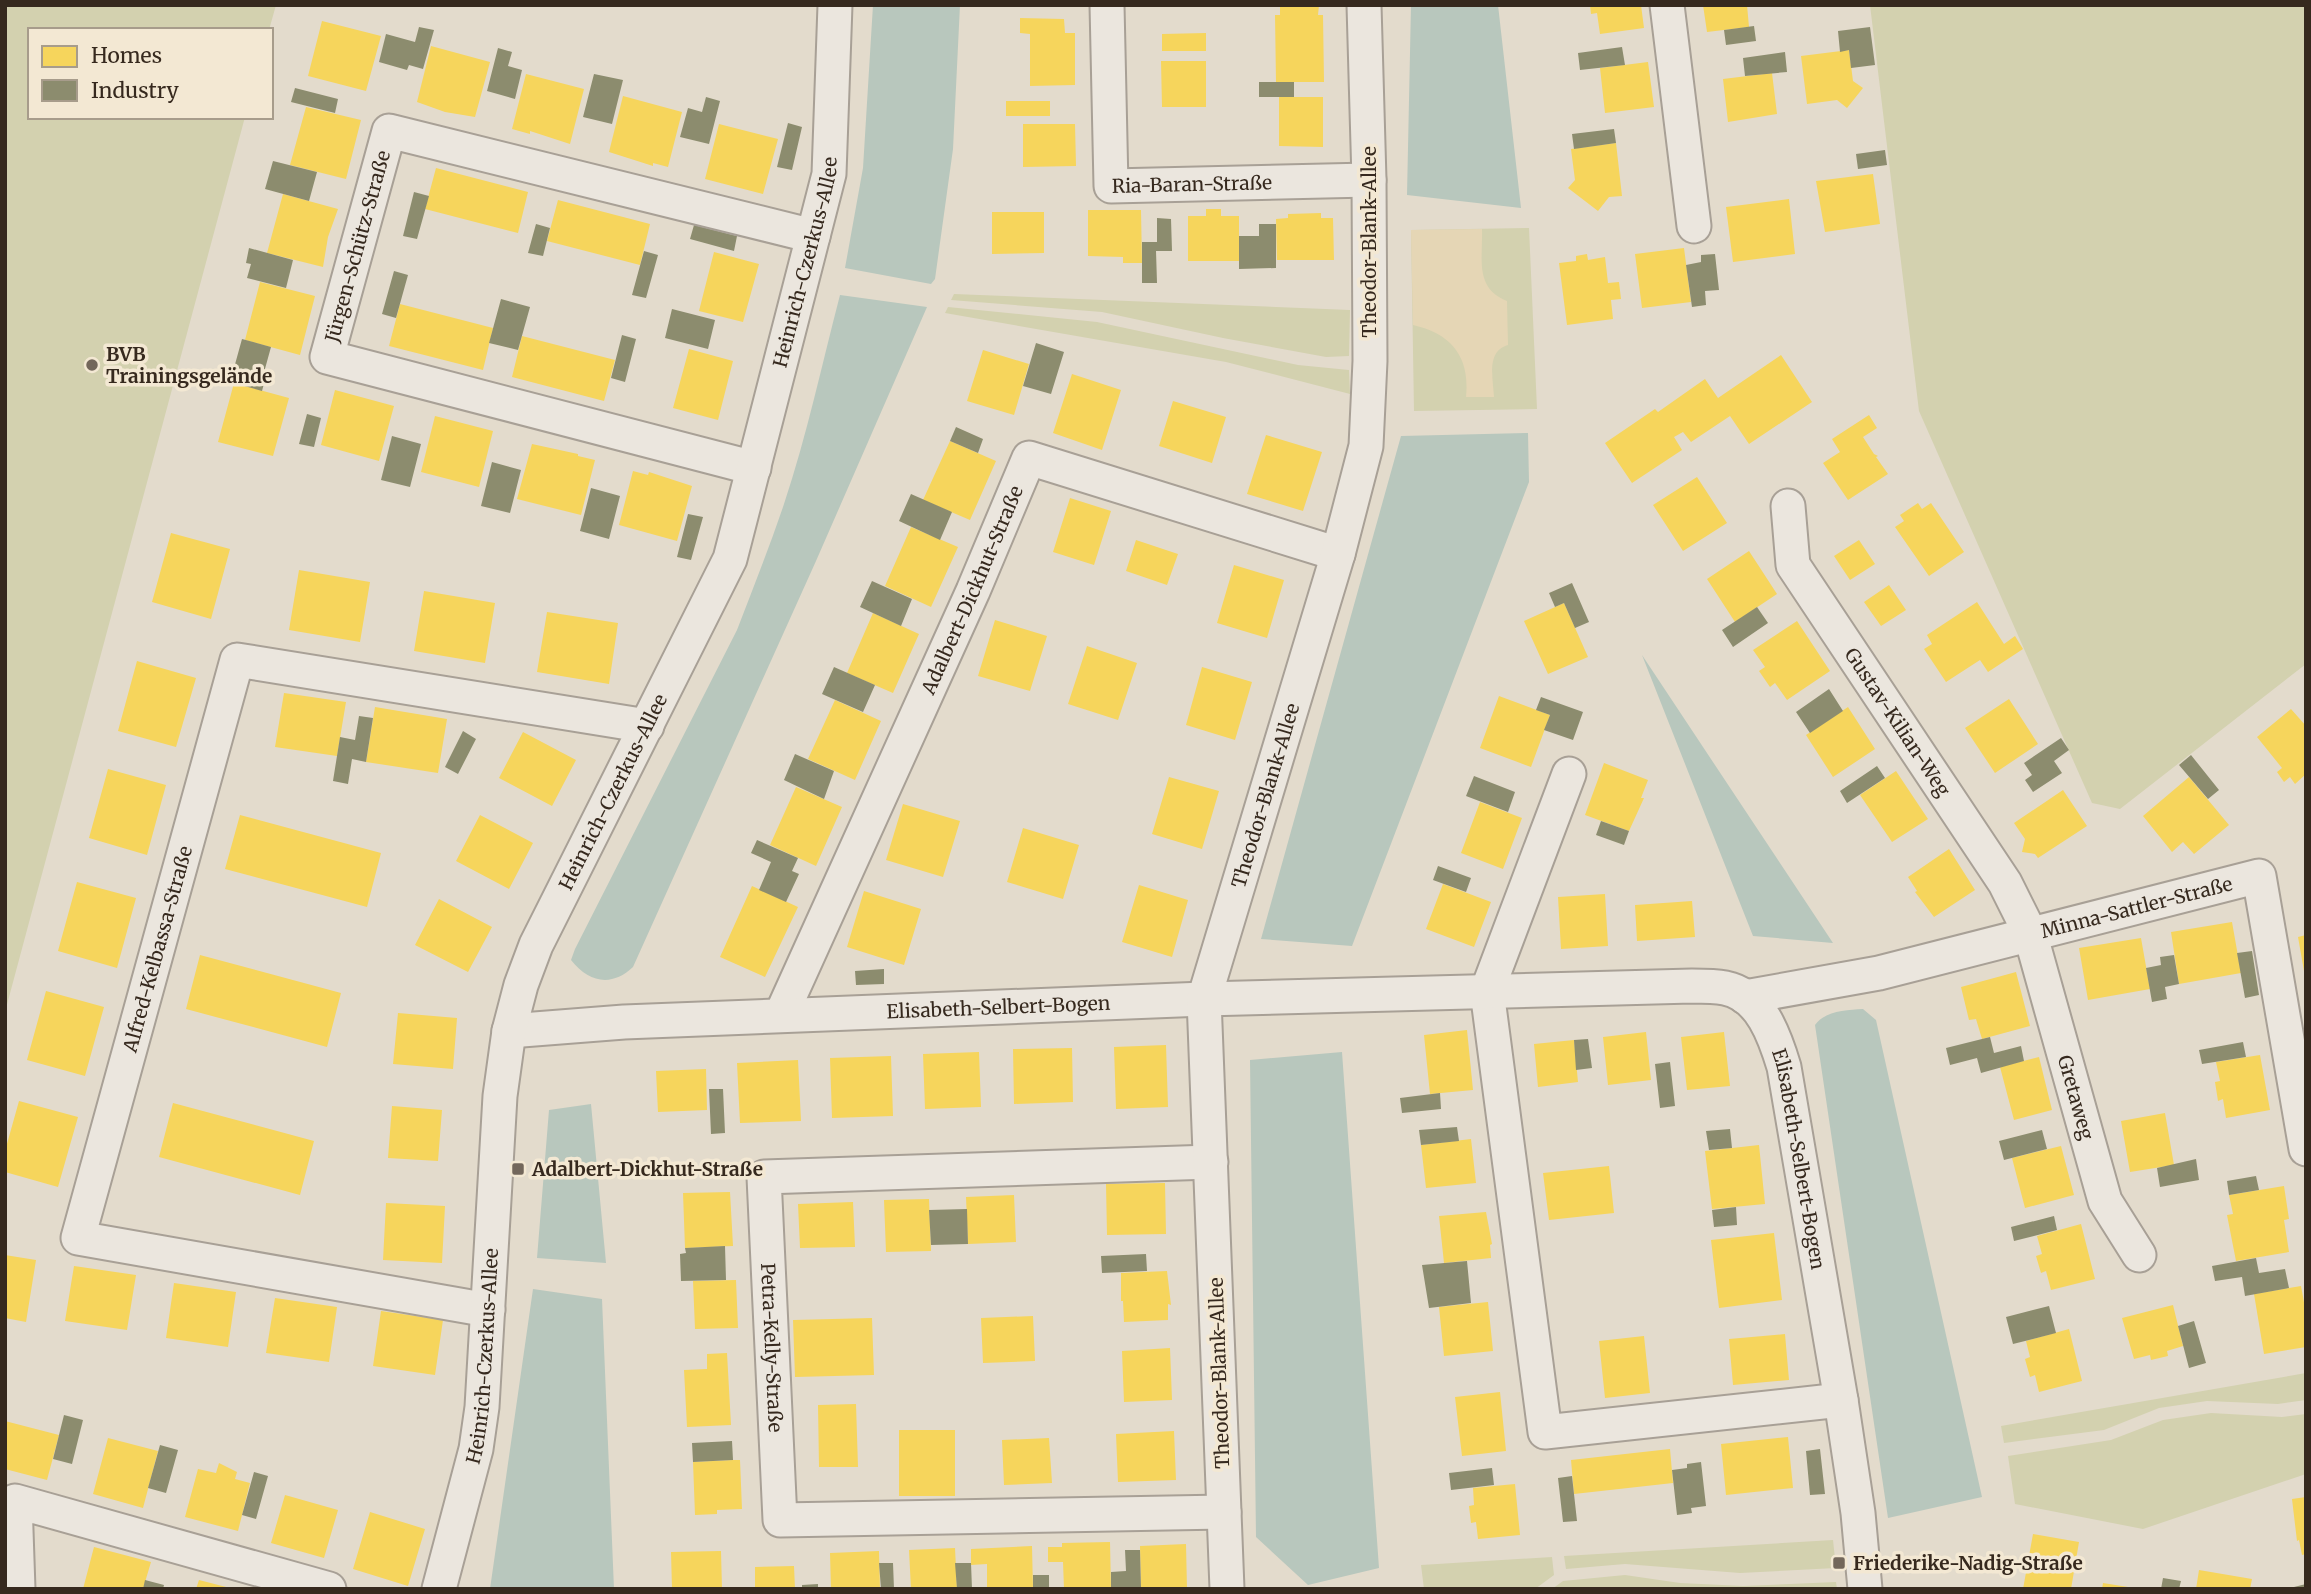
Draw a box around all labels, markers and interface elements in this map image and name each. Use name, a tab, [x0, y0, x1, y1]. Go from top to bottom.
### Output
legend	[28, 28, 273, 119]
text: Homes	[91, 42, 162, 69]
text: Industry	[91, 77, 180, 104]
street label: Theodor-Blank-Allee	[1357, 146, 1381, 338]
street label: Jürgen-Schütz-Straße	[319, 148, 395, 346]
street label: Heinrich-Czerkus-Allee	[768, 156, 842, 370]
street label: Ria-Baran-Straße	[1111, 170, 1272, 198]
place label: BVB Trainingsgelände	[106, 342, 272, 388]
marker: BVB Trainingsgelände	[84, 357, 100, 373]
street label: Adalbert-Dickhut-Straße	[915, 482, 1028, 699]
street label: Gustav-Kilian-Weg	[1840, 643, 1956, 801]
street label: Heinrich-Czerkus-Allee	[554, 690, 672, 894]
street label: Theodor-Blank-Allee	[1226, 700, 1304, 891]
street label: Alfred-Kelbassa-Straße	[117, 843, 197, 1056]
street label: Minna-Sattler-Straße	[2038, 871, 2235, 943]
street label: Elisabeth-Selbert-Bogen	[886, 991, 1111, 1024]
street label: Elisabeth-Selbert-Bogen	[1767, 1045, 1831, 1272]
street label: Gretaweg	[2053, 1052, 2099, 1143]
place label: Adalbert-Dickhut-Straße	[531, 1157, 763, 1181]
marker: Adalbert-Dickhut-Straße	[510, 1161, 526, 1177]
street label: Heinrich-Czerkus-Allee	[461, 1247, 503, 1467]
street label: Petra-Kelly-Straße	[756, 1262, 788, 1433]
street label: Theodor-Blank-Allee	[1204, 1277, 1234, 1469]
place label: Friederike-Nadig-Straße	[1853, 1551, 2083, 1575]
marker: Friederike-Nadig-Straße	[1831, 1555, 1847, 1571]

